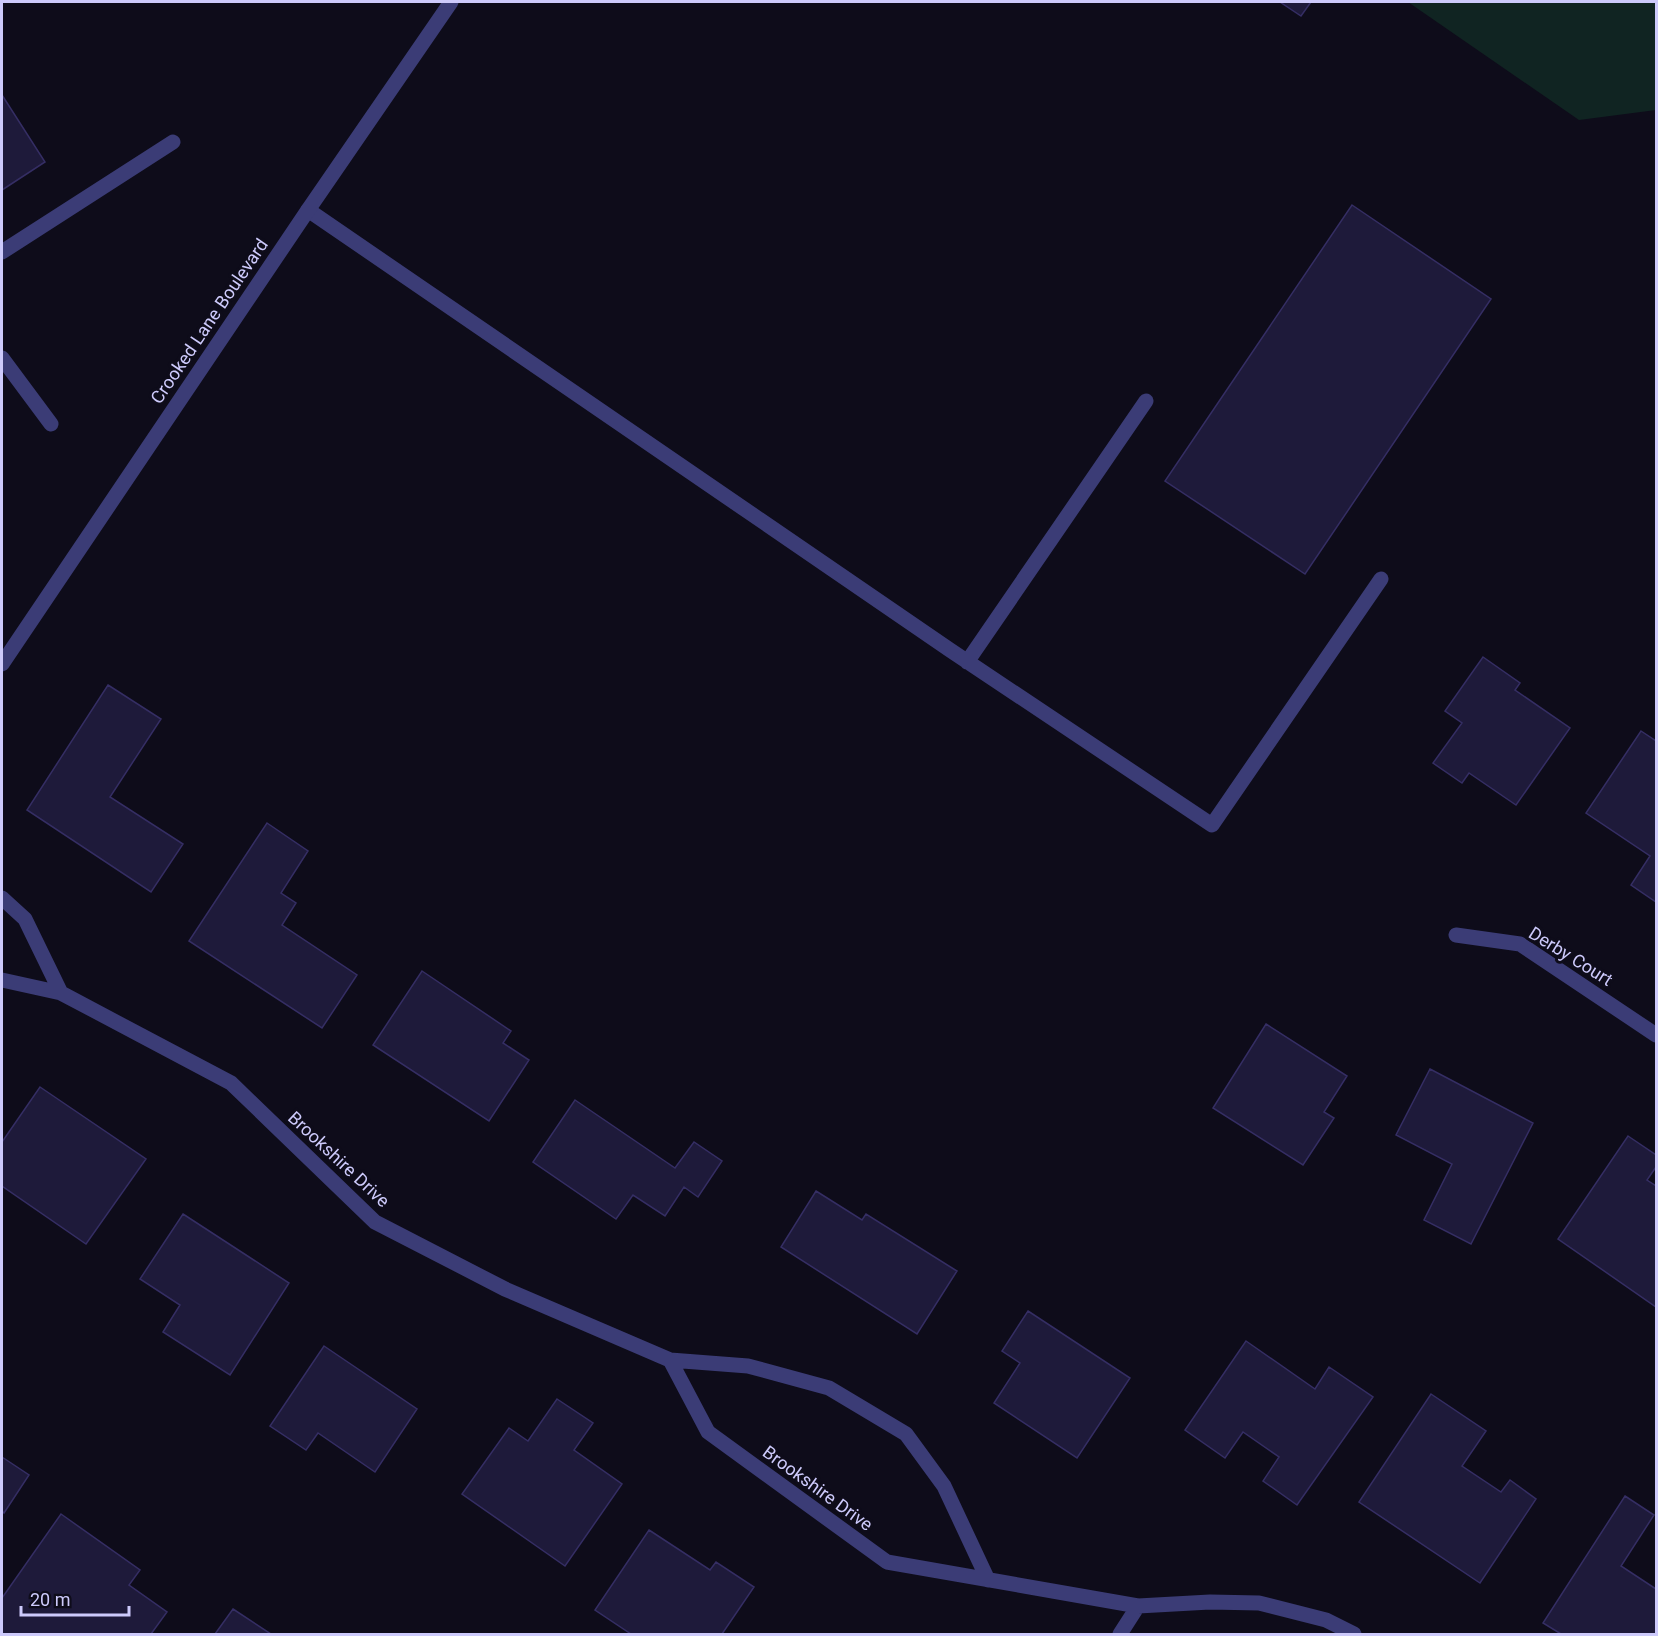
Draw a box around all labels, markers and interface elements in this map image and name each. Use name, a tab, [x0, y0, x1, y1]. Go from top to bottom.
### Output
street label: Crooked Lane Boulevard	[146, 235, 272, 407]
street label: Derby Court	[1525, 922, 1617, 990]
street label: Brookshire Drive	[284, 1107, 394, 1211]
street label: Brookshire Drive	[759, 1441, 877, 1535]
scale bar	[21, 1579, 129, 1617]
text: 20 m	[30, 1589, 70, 1610]

